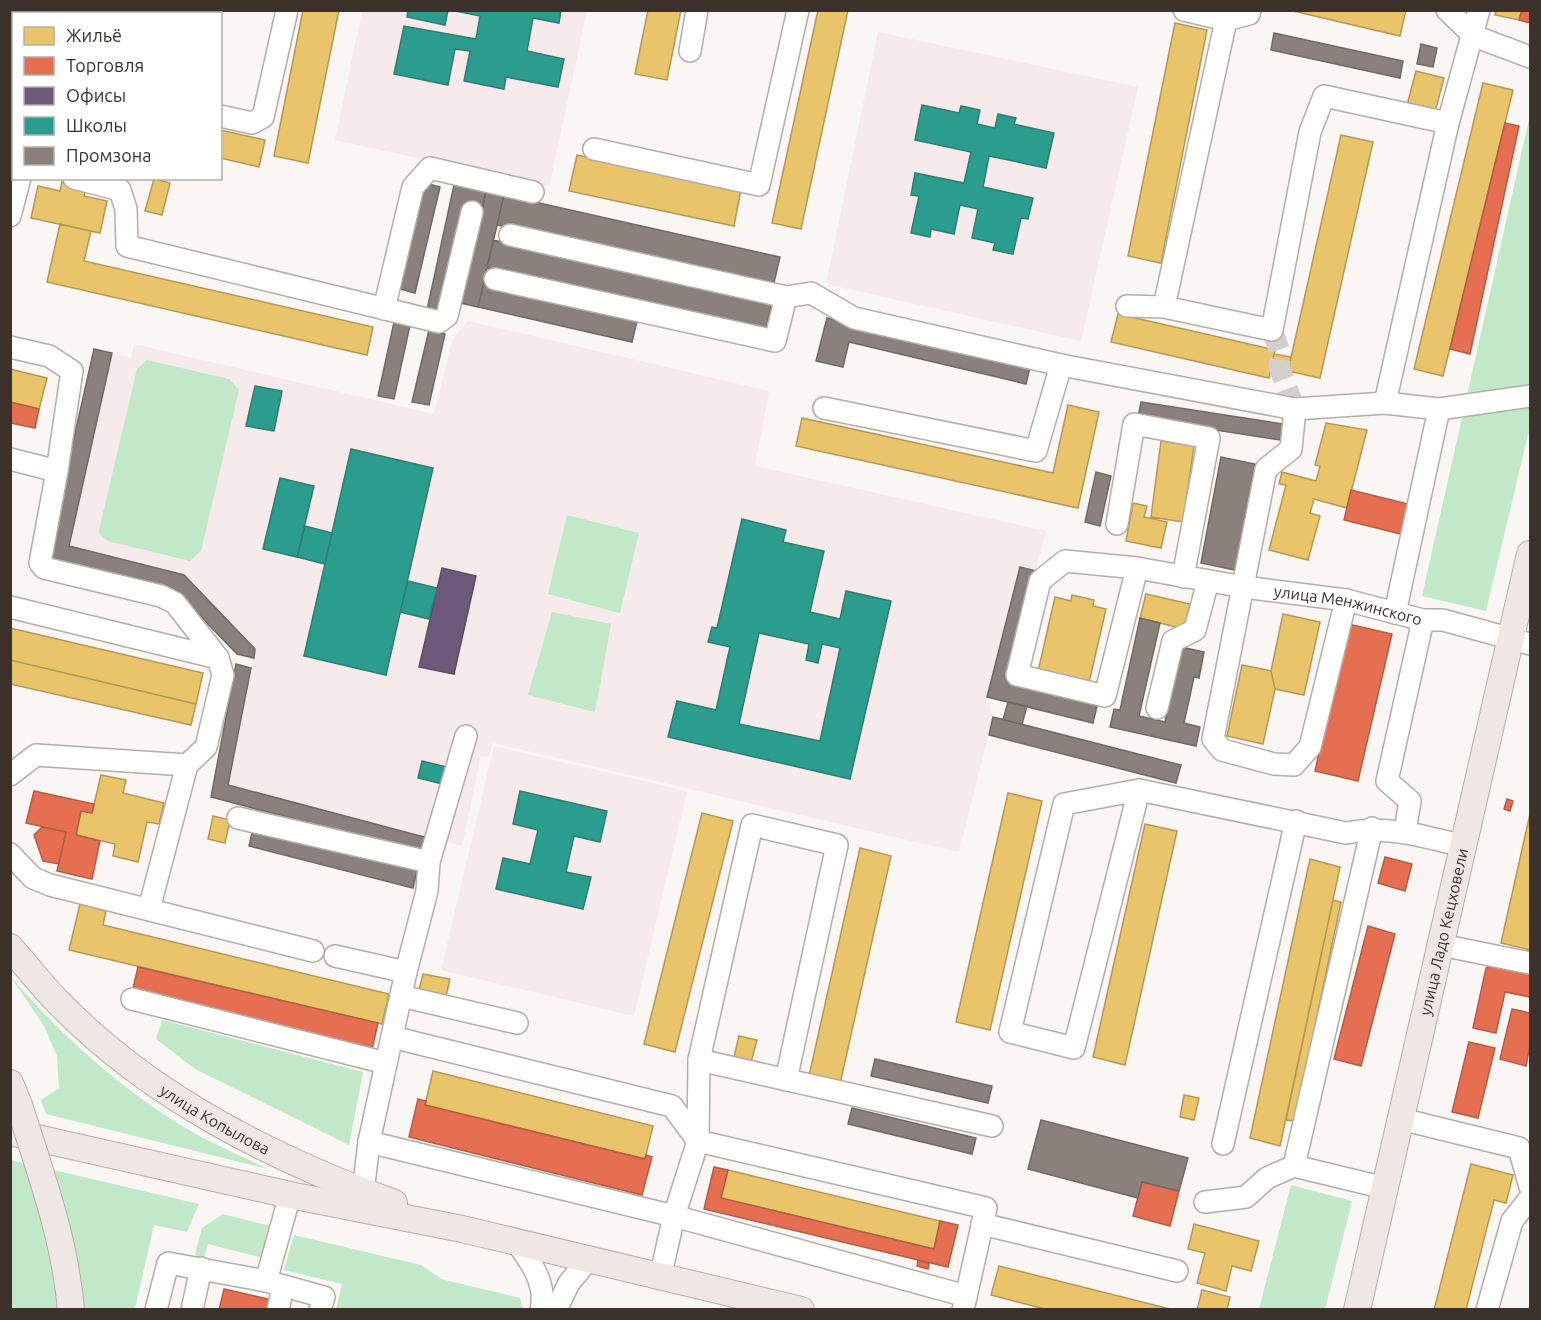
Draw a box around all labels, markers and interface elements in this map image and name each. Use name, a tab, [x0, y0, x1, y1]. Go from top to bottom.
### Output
legend	[12, 12, 222, 180]
text: Жильё	[66, 25, 122, 45]
text: Торговля	[66, 55, 144, 75]
text: Офисы	[66, 85, 126, 105]
text: Школы	[66, 115, 127, 135]
text: Промзона	[66, 145, 151, 165]
street label: улица Менжинского	[1273, 582, 1424, 628]
street label: улица Ладо Кецховели	[1416, 846, 1471, 1017]
street label: улица Копылова	[157, 1081, 273, 1158]

